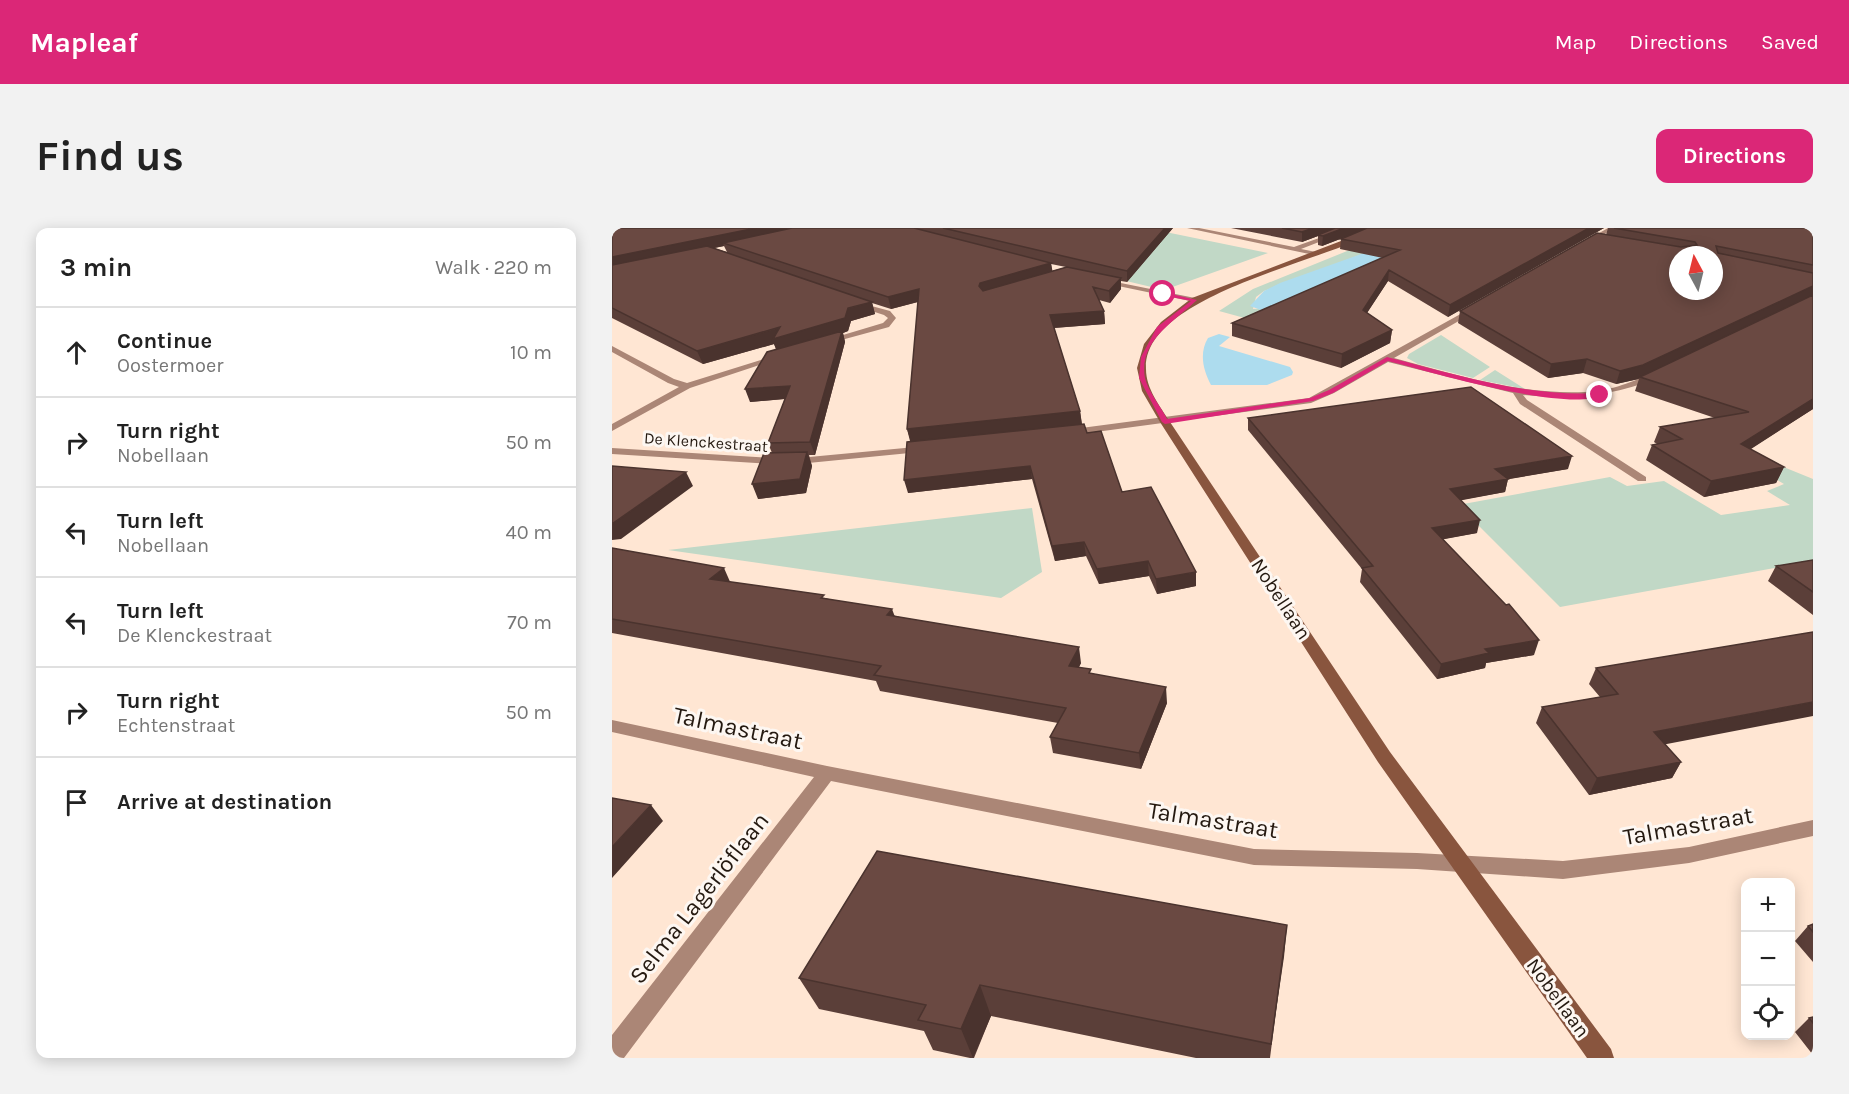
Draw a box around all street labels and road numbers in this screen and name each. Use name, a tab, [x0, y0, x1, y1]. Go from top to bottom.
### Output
street label: De Klenckestraat	[643, 428, 769, 456]
street label: Nobellaan	[1246, 554, 1316, 644]
street label: Talmastraat	[671, 701, 805, 755]
street label: Talmastraat	[1146, 796, 1280, 844]
street label: Talmastraat	[1621, 801, 1755, 851]
street label: Selma Lagerlöflaan	[623, 807, 775, 989]
street label: Nobellaan	[1522, 954, 1594, 1042]

